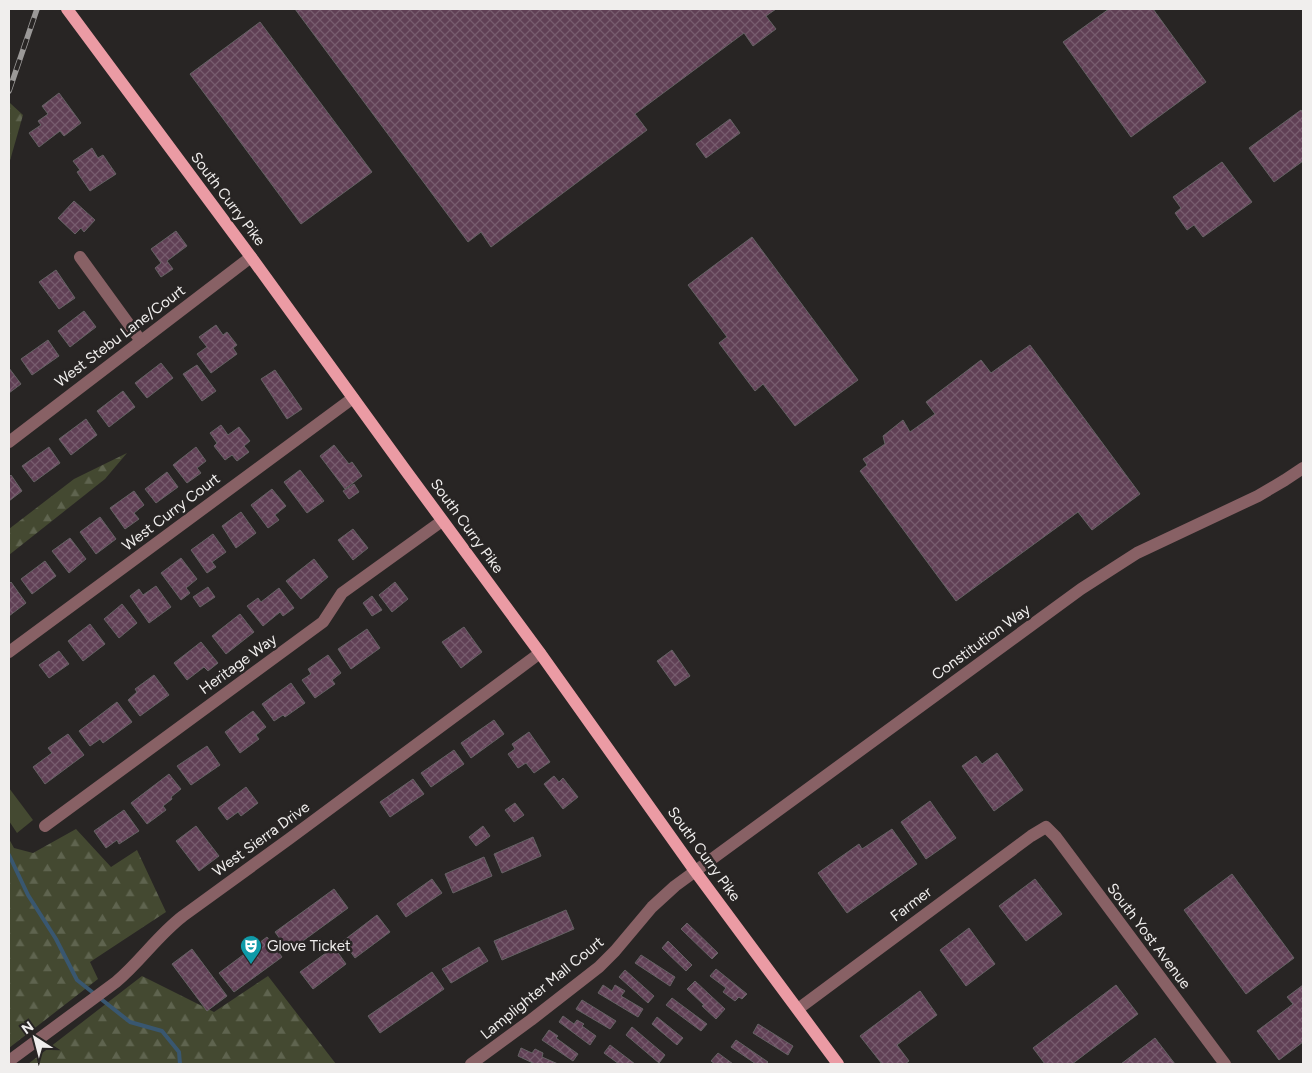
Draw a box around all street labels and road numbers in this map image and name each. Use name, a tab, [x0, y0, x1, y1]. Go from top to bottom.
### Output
street label: South Curry Pike	[187, 149, 269, 249]
street label: West Stebu Lane/Court	[51, 281, 189, 391]
street label: West Curry Court	[119, 469, 224, 555]
street label: South Curry Pike	[427, 475, 507, 577]
street label: Constitution Way	[928, 600, 1034, 684]
street label: Heritage Way	[196, 630, 280, 698]
street label: West Sierra Drive	[209, 798, 313, 880]
street label: South Curry Pike	[664, 803, 744, 905]
street label: South Yost Avenue	[1103, 879, 1195, 993]
street label: Farmer	[887, 883, 935, 925]
street label: Lamplighter Mall Court	[477, 933, 607, 1043]

